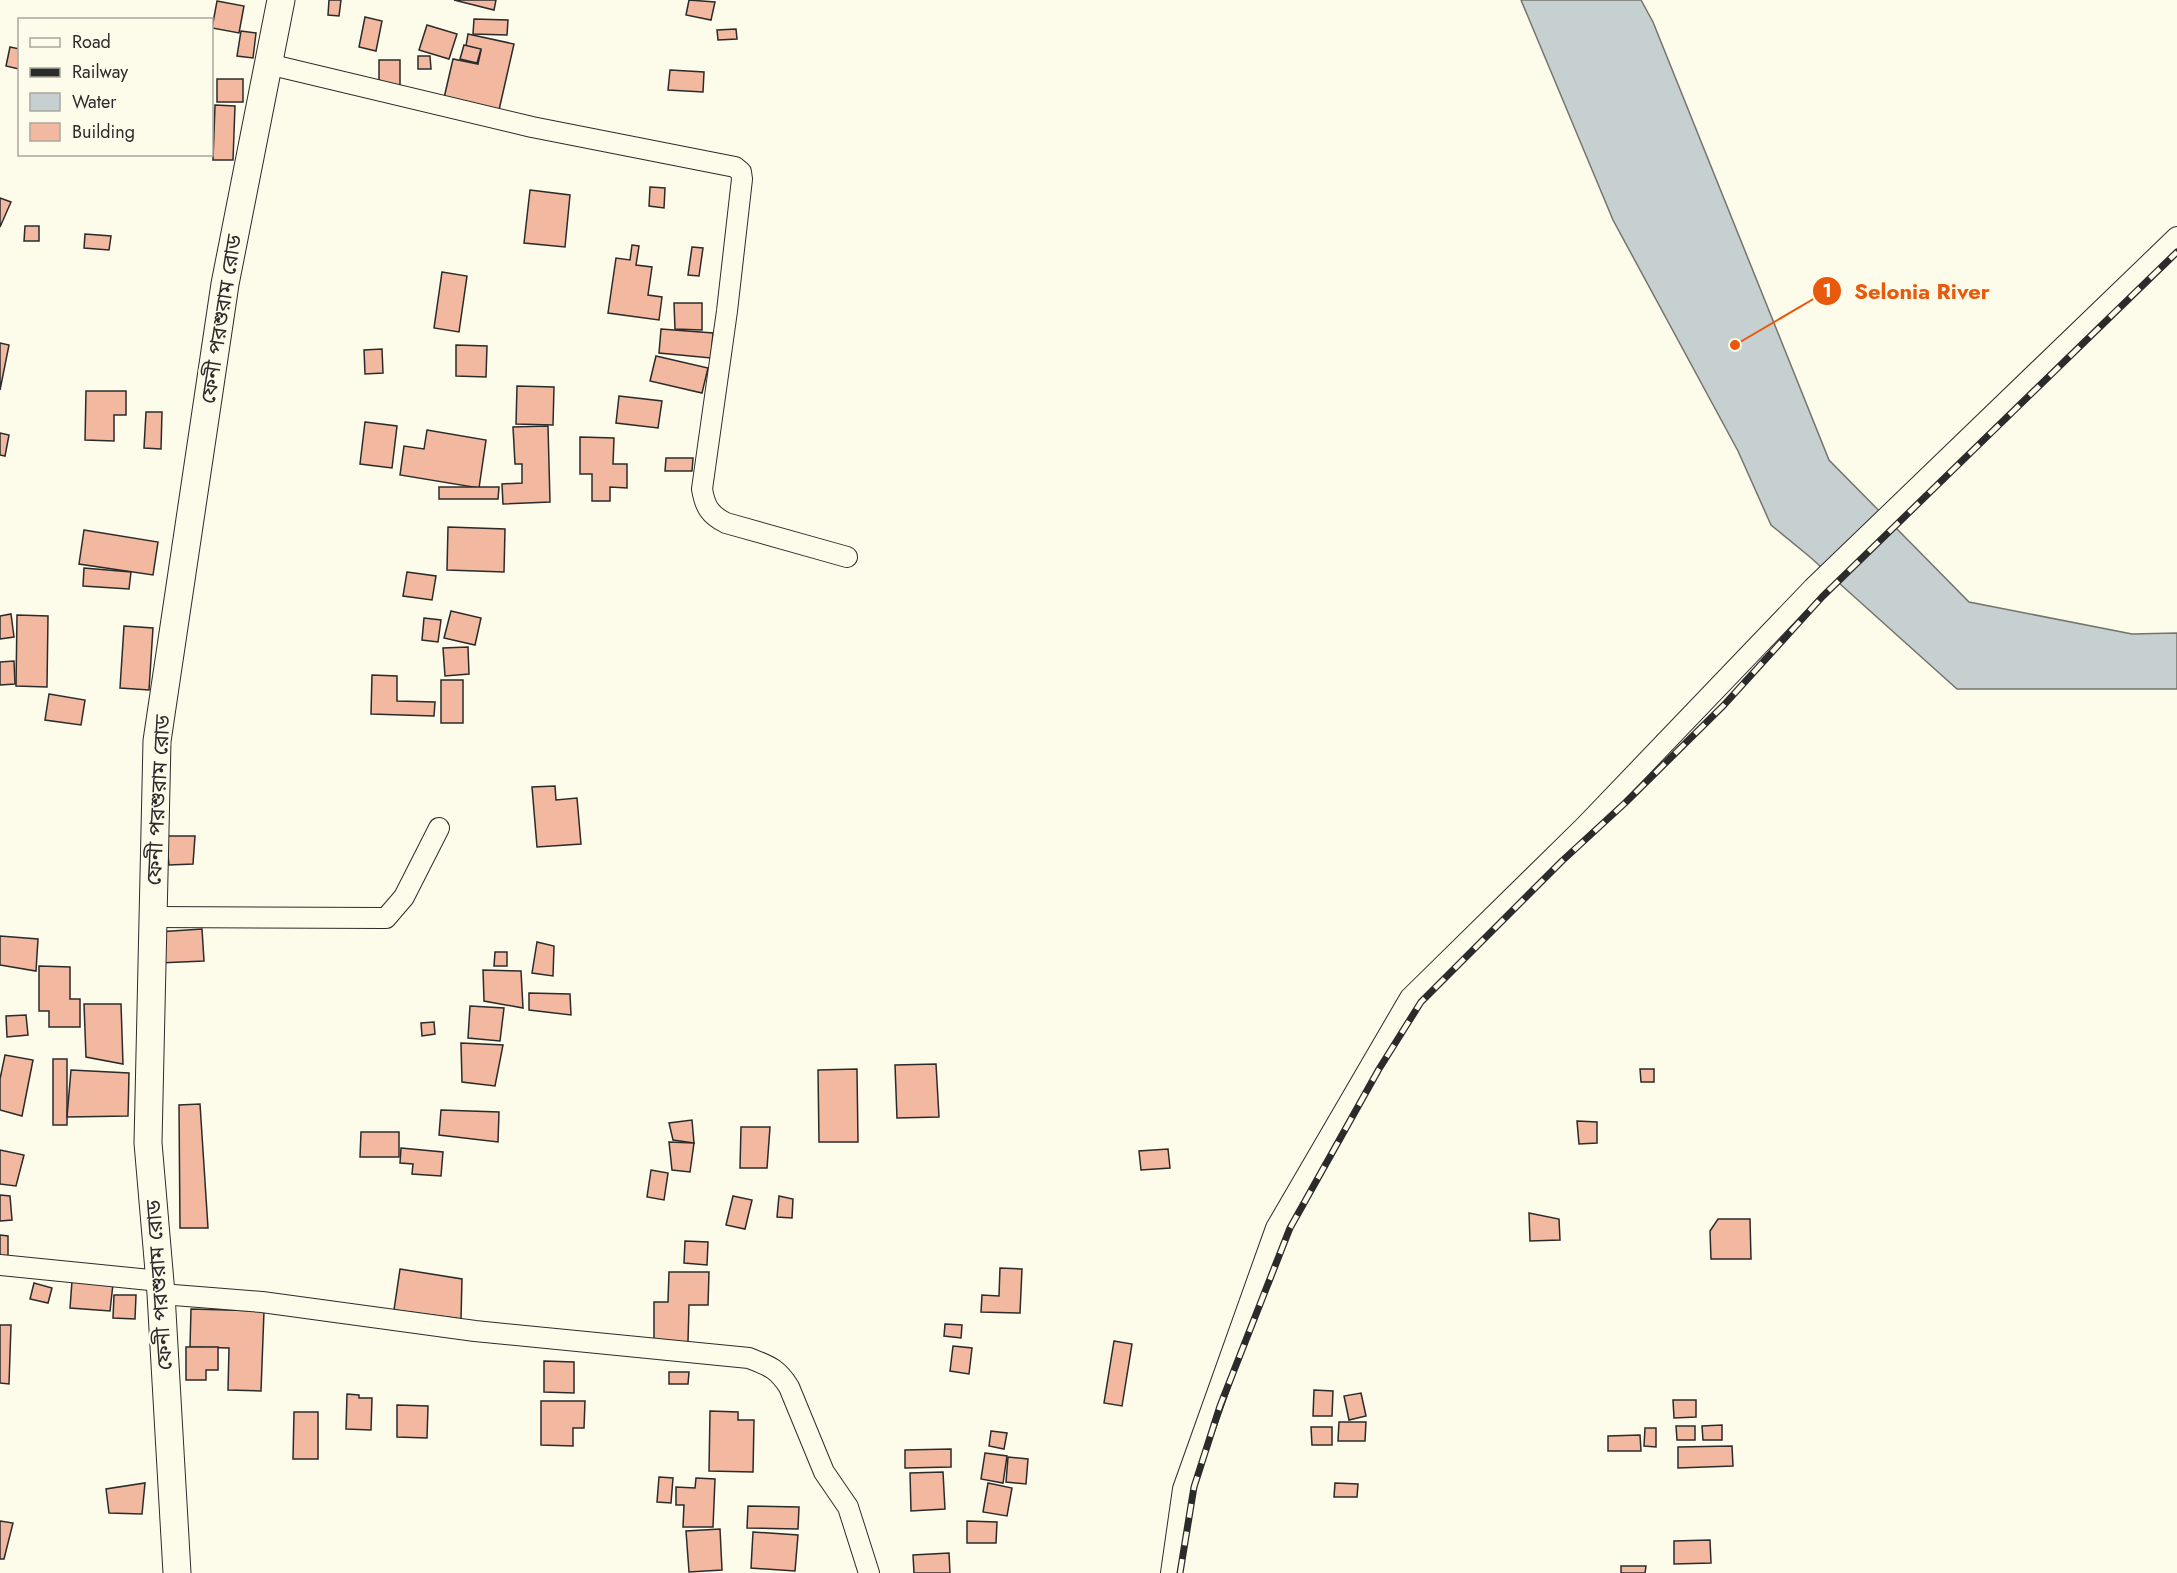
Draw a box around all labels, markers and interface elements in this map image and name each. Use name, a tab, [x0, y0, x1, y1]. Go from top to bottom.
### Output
legend	[18, 18, 213, 156]
text: Road	[72, 29, 111, 55]
text: Railway	[72, 59, 128, 85]
text: Water	[72, 89, 117, 115]
text: Building	[72, 119, 135, 145]
street label: ফেনী পরশুরাম রোড	[193, 231, 249, 406]
callout: Selonia River	[1812, 271, 2002, 311]
text: Selonia River	[1854, 275, 1990, 307]
text: 1	[1822, 278, 1832, 304]
street label: ফেনী পরশুরাম রোড	[139, 713, 178, 886]
street label: ফেনী পরশুরাম রোড	[138, 1198, 180, 1371]

